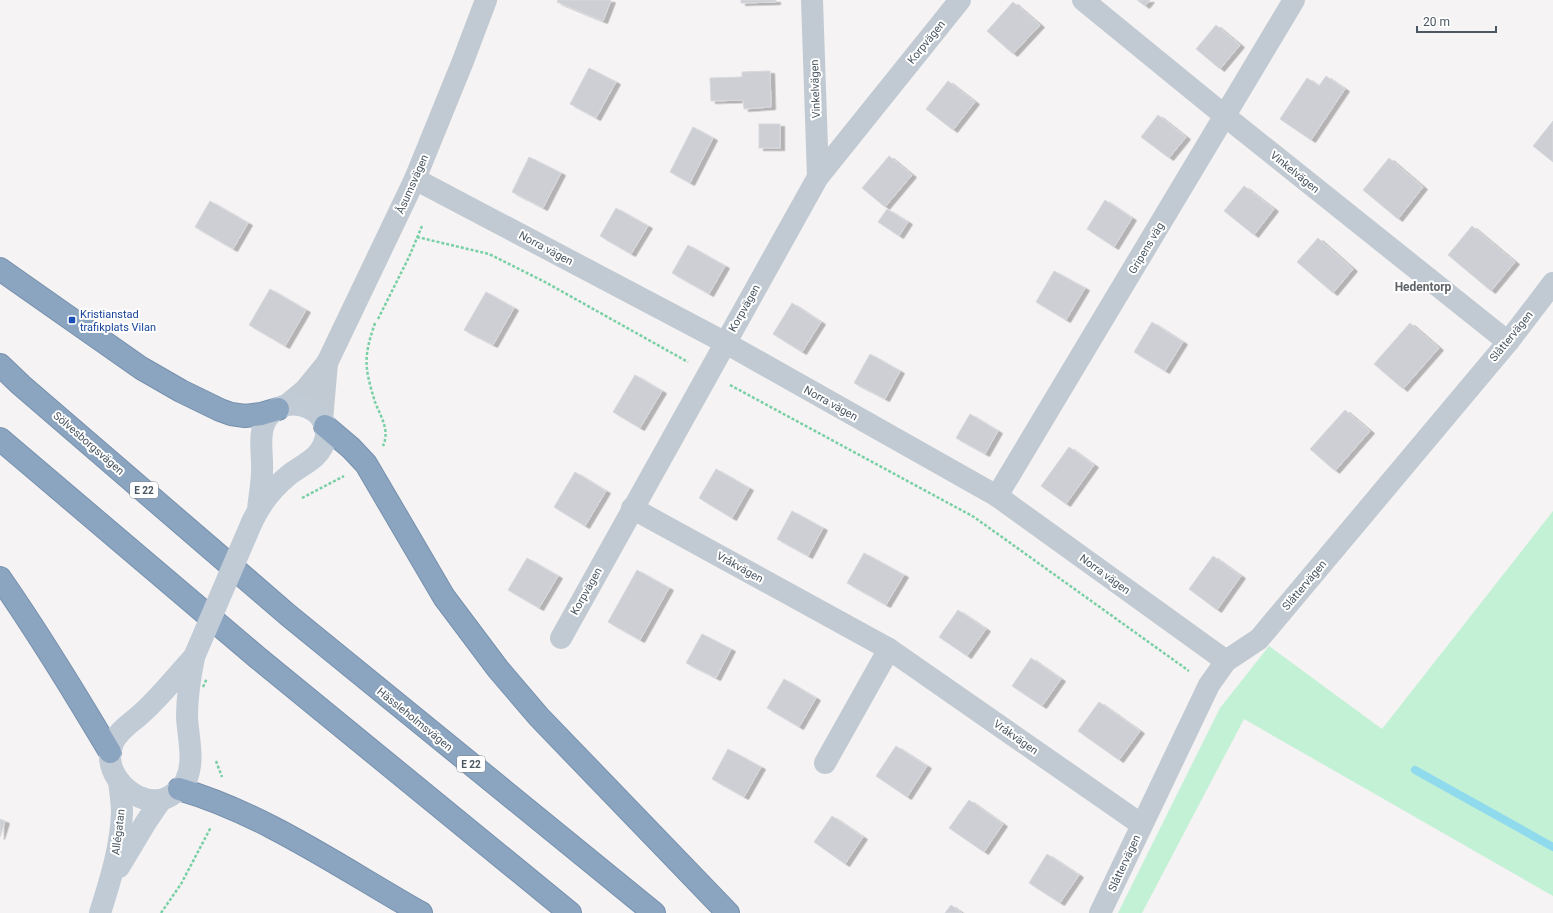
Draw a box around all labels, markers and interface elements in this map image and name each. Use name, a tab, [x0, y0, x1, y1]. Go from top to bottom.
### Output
scale bar	[1417, 8, 1496, 34]
text: 20 m	[1423, 15, 1450, 29]
street label: Korpvägen	[905, 18, 948, 67]
street label: Vinkelvägen	[808, 59, 823, 119]
street label: Vinkelvägen	[1268, 149, 1322, 196]
street label: Åsumsvägen	[393, 152, 431, 216]
street label: Gripens väg	[1126, 220, 1167, 276]
street label: Norra vägen	[516, 229, 575, 268]
district label: Hedentorp	[1395, 280, 1452, 294]
street label: Korpvägen	[726, 282, 763, 334]
place label: Kristianstad trafikplats Vilan	[80, 308, 156, 334]
street label: Slåttervägen	[1487, 308, 1536, 364]
marker: Kristianstad trafikplats Vilan	[67, 315, 77, 325]
street label: Norra vägen	[802, 383, 860, 424]
street label: Sölvesborgsvägen	[51, 409, 127, 478]
road number: E 22	[130, 482, 158, 498]
street label: Vråkvägen	[714, 549, 765, 586]
street label: Norra vägen	[1077, 552, 1133, 597]
street label: Slåttervägen	[1280, 558, 1329, 613]
street label: Korpvägen	[568, 565, 605, 617]
street label: Hässleholmsvägen	[374, 685, 455, 754]
street label: Vråkvägen	[991, 717, 1040, 757]
road number: E 22	[457, 756, 485, 772]
street label: Allégatan	[109, 808, 128, 856]
street label: Slåttervägen	[1106, 833, 1143, 894]

